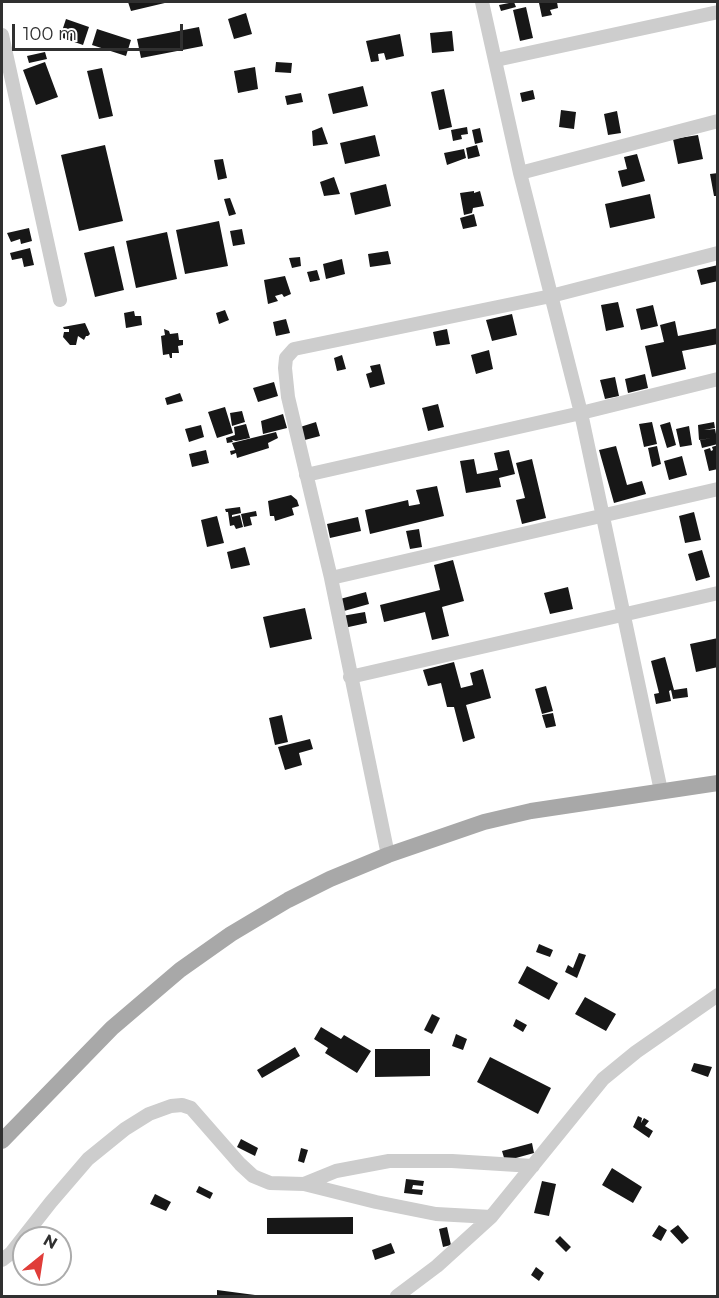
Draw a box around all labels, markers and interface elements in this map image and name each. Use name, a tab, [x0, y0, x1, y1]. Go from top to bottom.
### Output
scale bar	[15, 12, 186, 50]
text: 100 m	[23, 23, 77, 45]
north arrow	[12, 1226, 72, 1286]
text: N	[40, 1230, 61, 1253]

